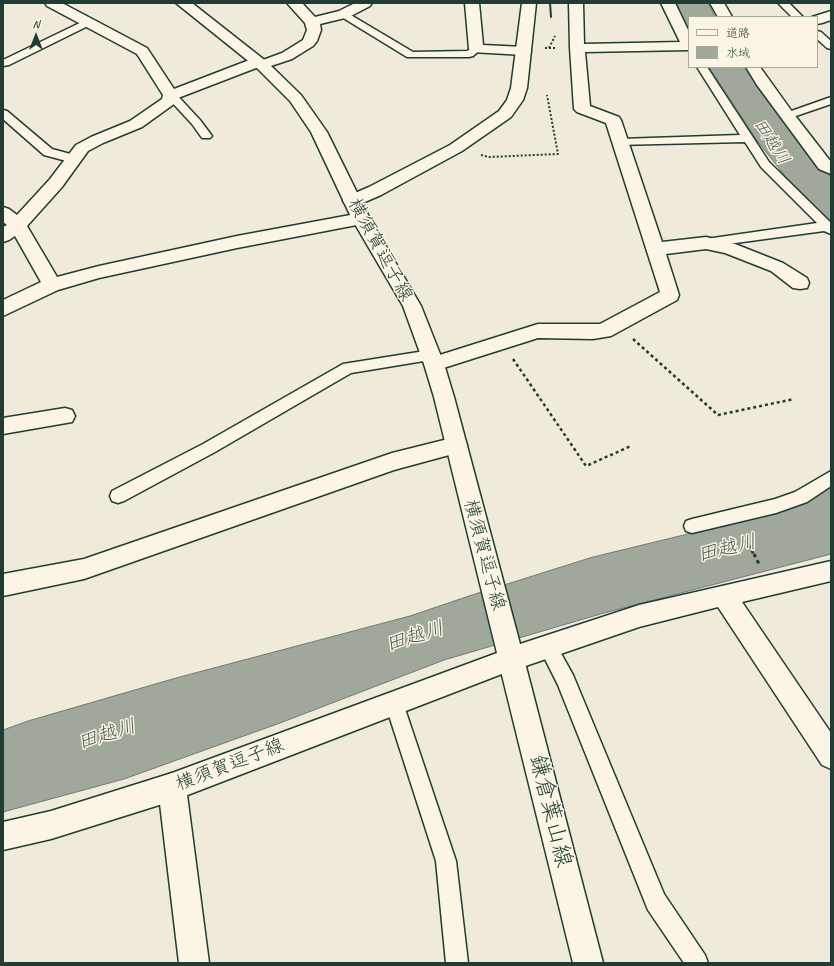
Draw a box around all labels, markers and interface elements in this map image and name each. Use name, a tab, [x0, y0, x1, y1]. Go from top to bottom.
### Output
north arrow	[16, 16, 56, 56]
legend	[688, 16, 818, 68]
text: N	[33, 17, 39, 31]
text: 道路	[726, 25, 750, 41]
text: 水域	[726, 45, 750, 61]
water label: 田越川	[749, 115, 793, 169]
street label: 横須賀逗子線	[342, 195, 418, 305]
street label: 横須賀逗子線	[458, 497, 510, 613]
water label: 田越川	[695, 530, 759, 568]
water label: 田越川	[383, 616, 447, 658]
water label: 田越川	[75, 714, 139, 756]
street label: 横須賀逗子線	[173, 734, 287, 796]
street label: 鎌倉葉山線	[523, 752, 577, 870]

